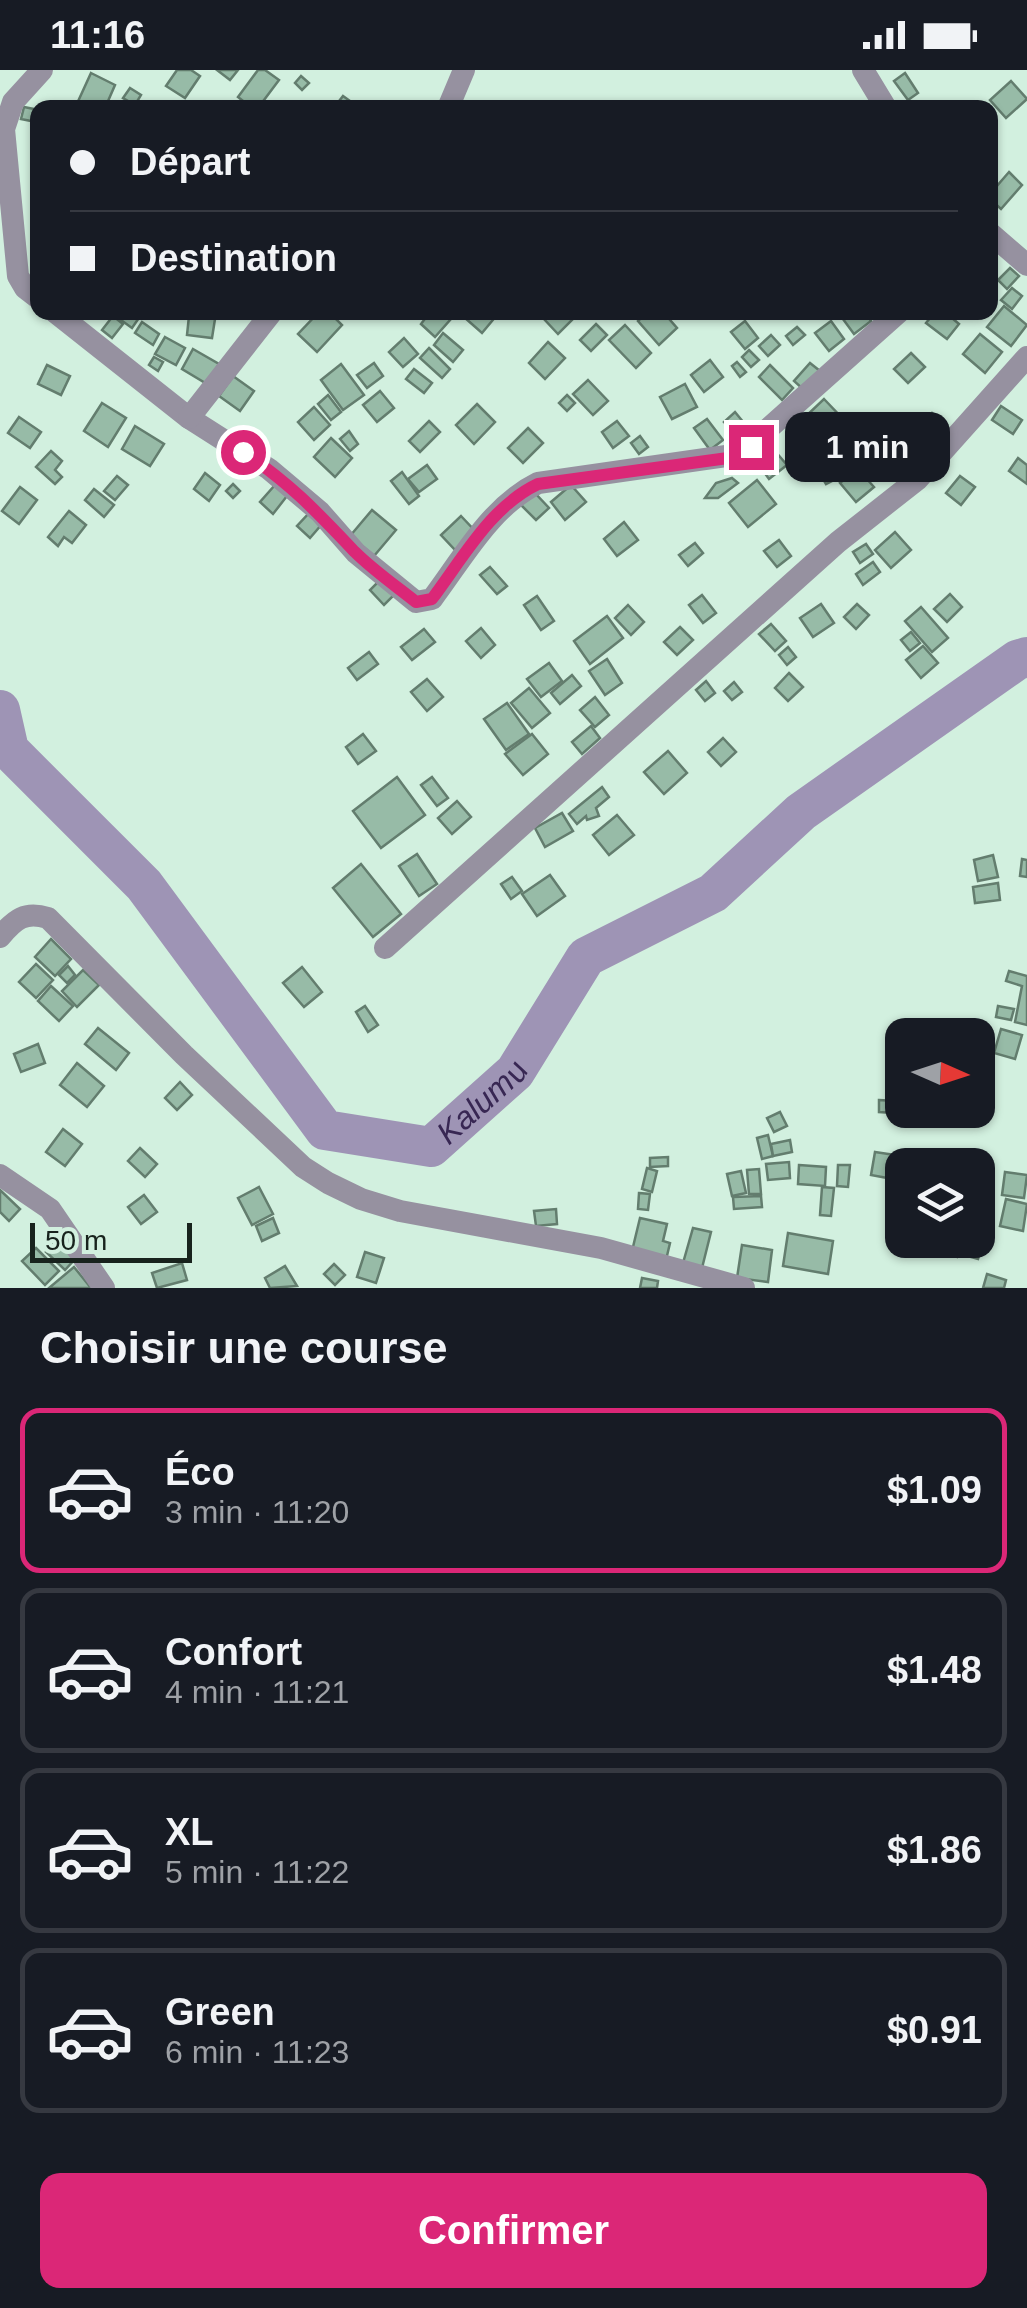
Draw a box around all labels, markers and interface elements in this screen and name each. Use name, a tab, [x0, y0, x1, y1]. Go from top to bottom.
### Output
text: 11:16	[50, 14, 145, 56]
text: Départ	[130, 141, 250, 183]
text: Destination	[130, 237, 337, 279]
callout: 1 min	[786, 412, 951, 482]
route end	[729, 425, 774, 470]
text: 1 min	[826, 429, 909, 465]
route start	[221, 430, 266, 475]
north arrow	[885, 1018, 995, 1128]
map controls	[885, 1018, 995, 1258]
water label: Kalumu	[429, 1054, 536, 1151]
button: layers	[885, 1148, 995, 1258]
scale bar	[30, 1218, 192, 1262]
text: 50 m	[45, 1225, 107, 1256]
text: Choisir une course	[40, 1322, 448, 1373]
icon: car	[45, 1446, 135, 1536]
text: Éco	[165, 1451, 235, 1493]
text: $1.09	[887, 1469, 982, 1511]
text: 3 min · 11:20	[165, 1494, 349, 1530]
icon: car	[45, 1626, 135, 1716]
text: Confort	[165, 1631, 302, 1673]
text: $1.48	[887, 1649, 982, 1691]
text: 4 min · 11:21	[165, 1674, 349, 1710]
icon: car	[45, 1806, 135, 1896]
text: XL	[165, 1811, 214, 1853]
text: $1.86	[887, 1829, 982, 1871]
text: 5 min · 11:22	[165, 1854, 349, 1890]
icon: car	[45, 1986, 135, 2076]
text: Green	[165, 1991, 275, 2033]
text: $0.91	[887, 2009, 982, 2051]
text: 6 min · 11:23	[165, 2034, 349, 2070]
button: Confirmer	[40, 2173, 987, 2288]

